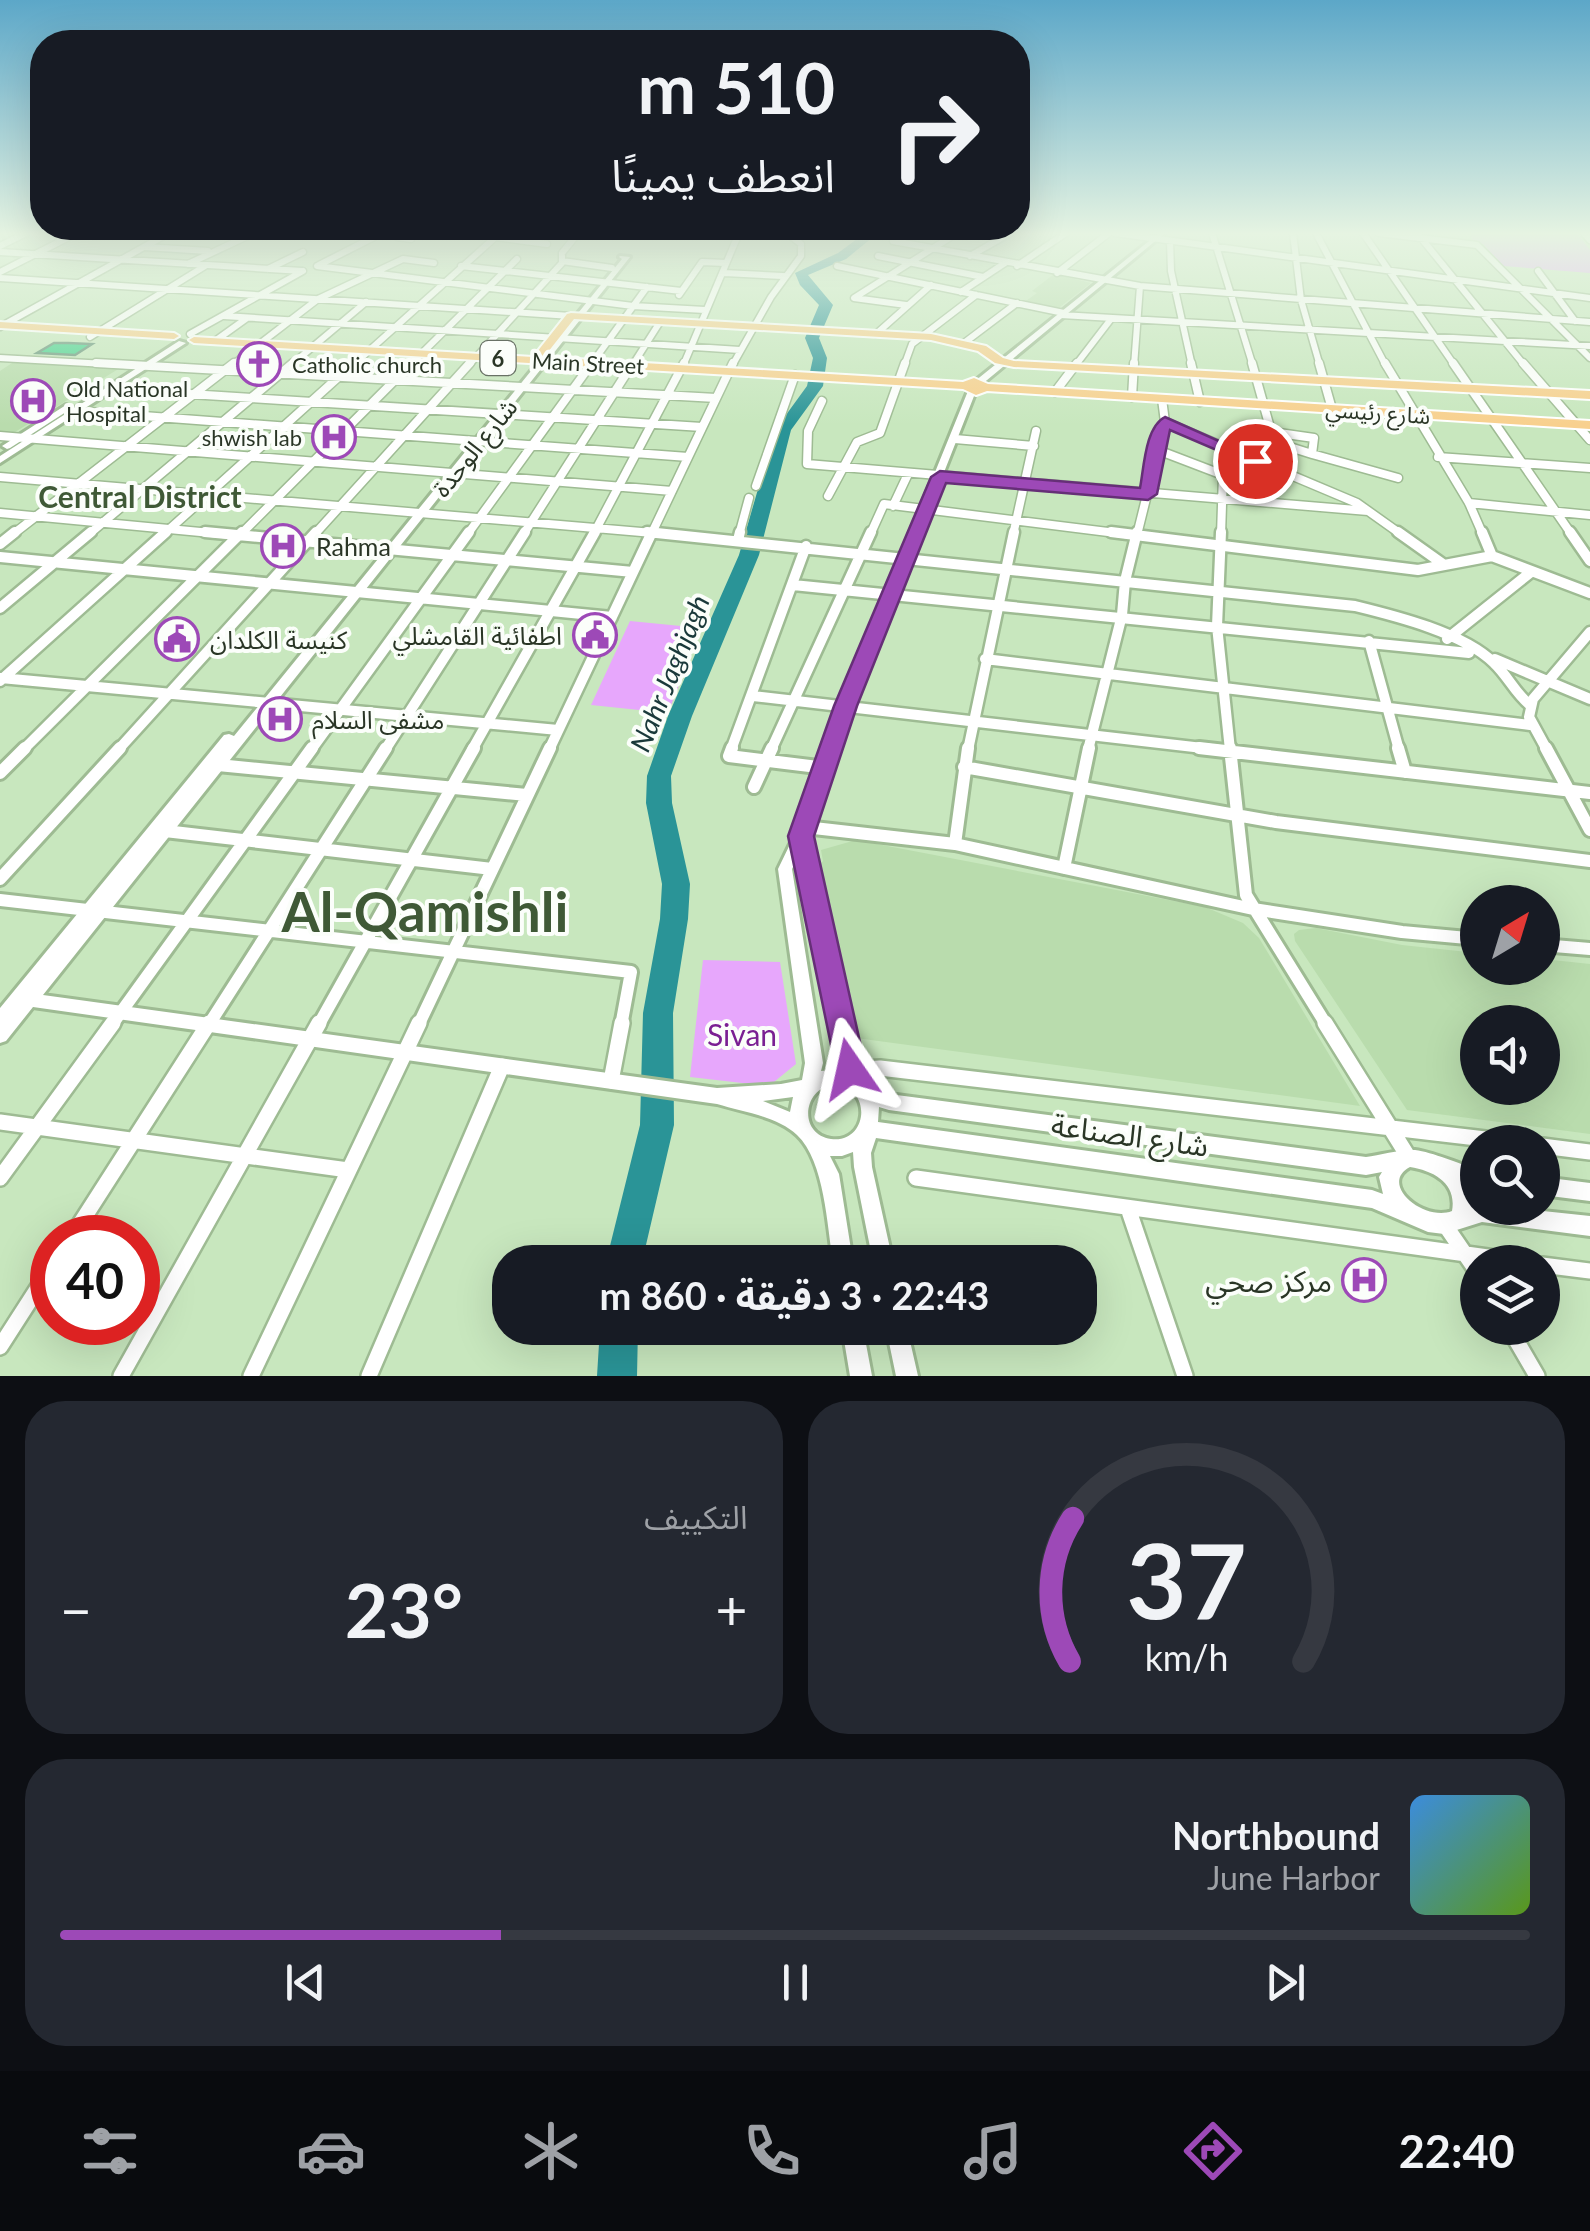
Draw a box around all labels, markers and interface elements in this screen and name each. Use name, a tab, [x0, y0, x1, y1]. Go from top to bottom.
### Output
text: 510 m	[638, 45, 835, 129]
icon: right	[870, 70, 1000, 200]
text: انعطف يمينًا	[611, 148, 835, 202]
church icon: Catholic church	[236, 341, 282, 387]
road number: 6	[480, 341, 516, 375]
street label: Main Street	[531, 347, 645, 379]
place label: Catholic church	[292, 351, 442, 378]
place label: Old National Hospital	[66, 375, 188, 427]
hospital icon: Old National Hospital	[10, 378, 56, 424]
street label: شارع الوحدة	[425, 392, 527, 505]
street label: شارع رئيسي	[1324, 395, 1431, 433]
hospital icon: shwish lab	[311, 414, 357, 460]
pin	[1213, 419, 1298, 504]
place label: shwish lab	[202, 424, 302, 451]
icon: arrive	[1228, 434, 1283, 489]
district label: Central District	[38, 478, 242, 514]
hospital icon: Rahma	[260, 523, 306, 569]
place label: Rahma	[316, 531, 391, 561]
water label: Nahr Jaghjagh	[622, 590, 716, 756]
public building icon: اطفائية القامشلي	[572, 612, 618, 658]
public building icon: كنيسة الكلدان	[154, 616, 200, 662]
place label: اطفائية القامشلي	[392, 620, 562, 656]
place label: كنيسة الكلدان	[210, 624, 348, 655]
hospital icon: مشفى السلام	[257, 696, 303, 742]
place label: مشفى السلام	[312, 704, 444, 740]
district label: Al-Qamishli	[281, 878, 568, 944]
north arrow	[1460, 885, 1560, 985]
map controls	[1460, 885, 1560, 1345]
button: sound	[1460, 1005, 1560, 1105]
park label: Sivan	[707, 1016, 777, 1052]
position arrow	[798, 1017, 902, 1121]
street label: شارع الصناعة	[1048, 1105, 1211, 1169]
button: search	[1460, 1125, 1560, 1225]
speed limit sign: 40	[30, 1215, 160, 1345]
button: layers	[1460, 1245, 1560, 1345]
hospital icon: مركز صحي	[1341, 1257, 1387, 1303]
place label: مركز صحي	[1205, 1262, 1332, 1305]
text: 22:43 · 3 دقيقة · 860 m	[600, 1272, 989, 1318]
text: التكييف	[644, 1497, 748, 1536]
text: 37	[1126, 1516, 1247, 1641]
text: 23°	[345, 1564, 463, 1654]
text: −	[60, 1576, 92, 1642]
text: +	[716, 1576, 747, 1642]
text: km/h	[1144, 1636, 1228, 1679]
text: Northbound	[1172, 1812, 1380, 1858]
text: June Harbor	[1207, 1858, 1380, 1897]
icon: previous	[278, 1955, 333, 2010]
icon: pause	[768, 1955, 823, 2010]
icon: next	[1258, 1955, 1313, 2010]
icon: filters	[75, 2116, 145, 2186]
icon: car	[296, 2116, 366, 2186]
icon: climate	[516, 2116, 586, 2186]
icon: phone	[737, 2116, 807, 2186]
icon: music	[958, 2116, 1028, 2186]
icon: directions	[1178, 2116, 1248, 2186]
text: 22:40	[1399, 2124, 1515, 2178]

